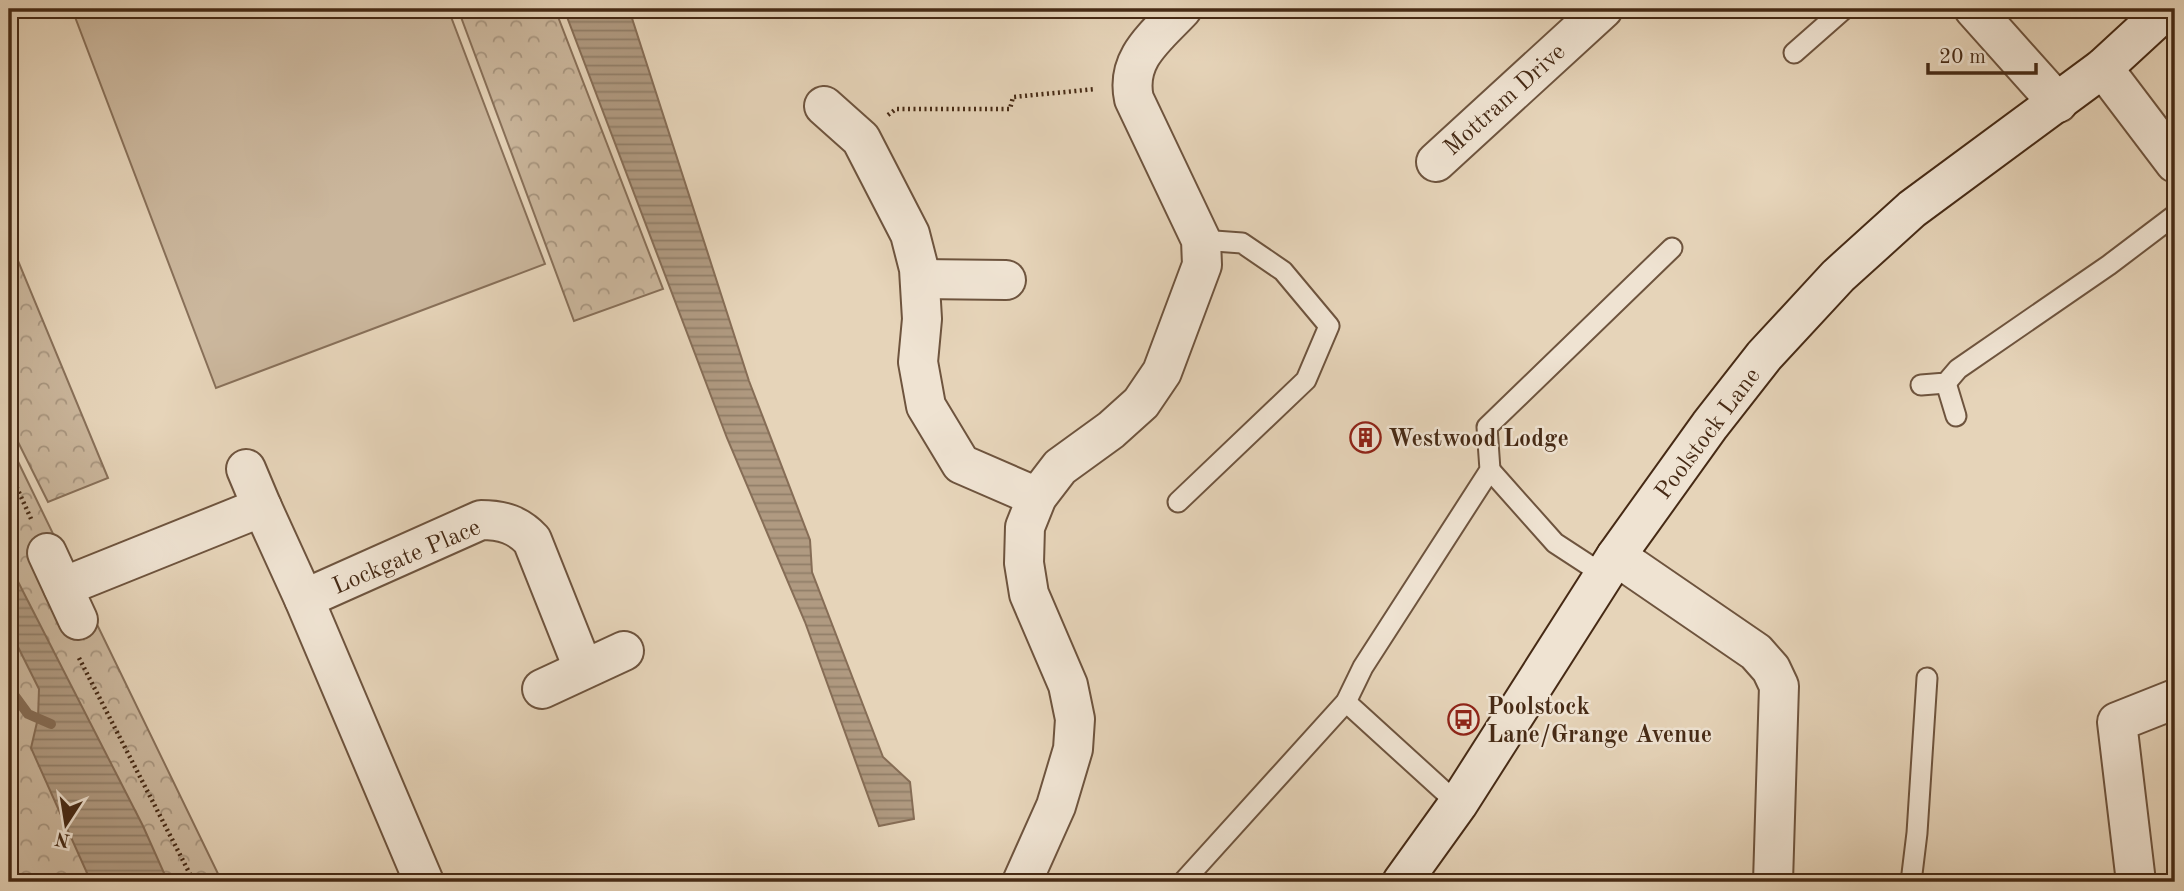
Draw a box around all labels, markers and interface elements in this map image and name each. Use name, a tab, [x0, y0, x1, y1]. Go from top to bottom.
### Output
scale bar	[1928, 32, 2037, 76]
street label: Mottram Drive	[1440, 40, 1571, 161]
text: 20 m	[1939, 47, 1986, 68]
street label: Poolstock Lane	[1652, 364, 1766, 504]
building icon: Westwood Lodge	[1348, 421, 1382, 455]
place label: Westwood Lodge	[1388, 428, 1569, 452]
street label: Lockgate Place	[329, 516, 484, 600]
place label: Poolstock Lane/Grange Avenue	[1487, 696, 1712, 748]
bus stop icon: Poolstock Lane/Grange Avenue	[1447, 703, 1481, 737]
north arrow	[32, 790, 102, 860]
text: N	[53, 827, 72, 849]

